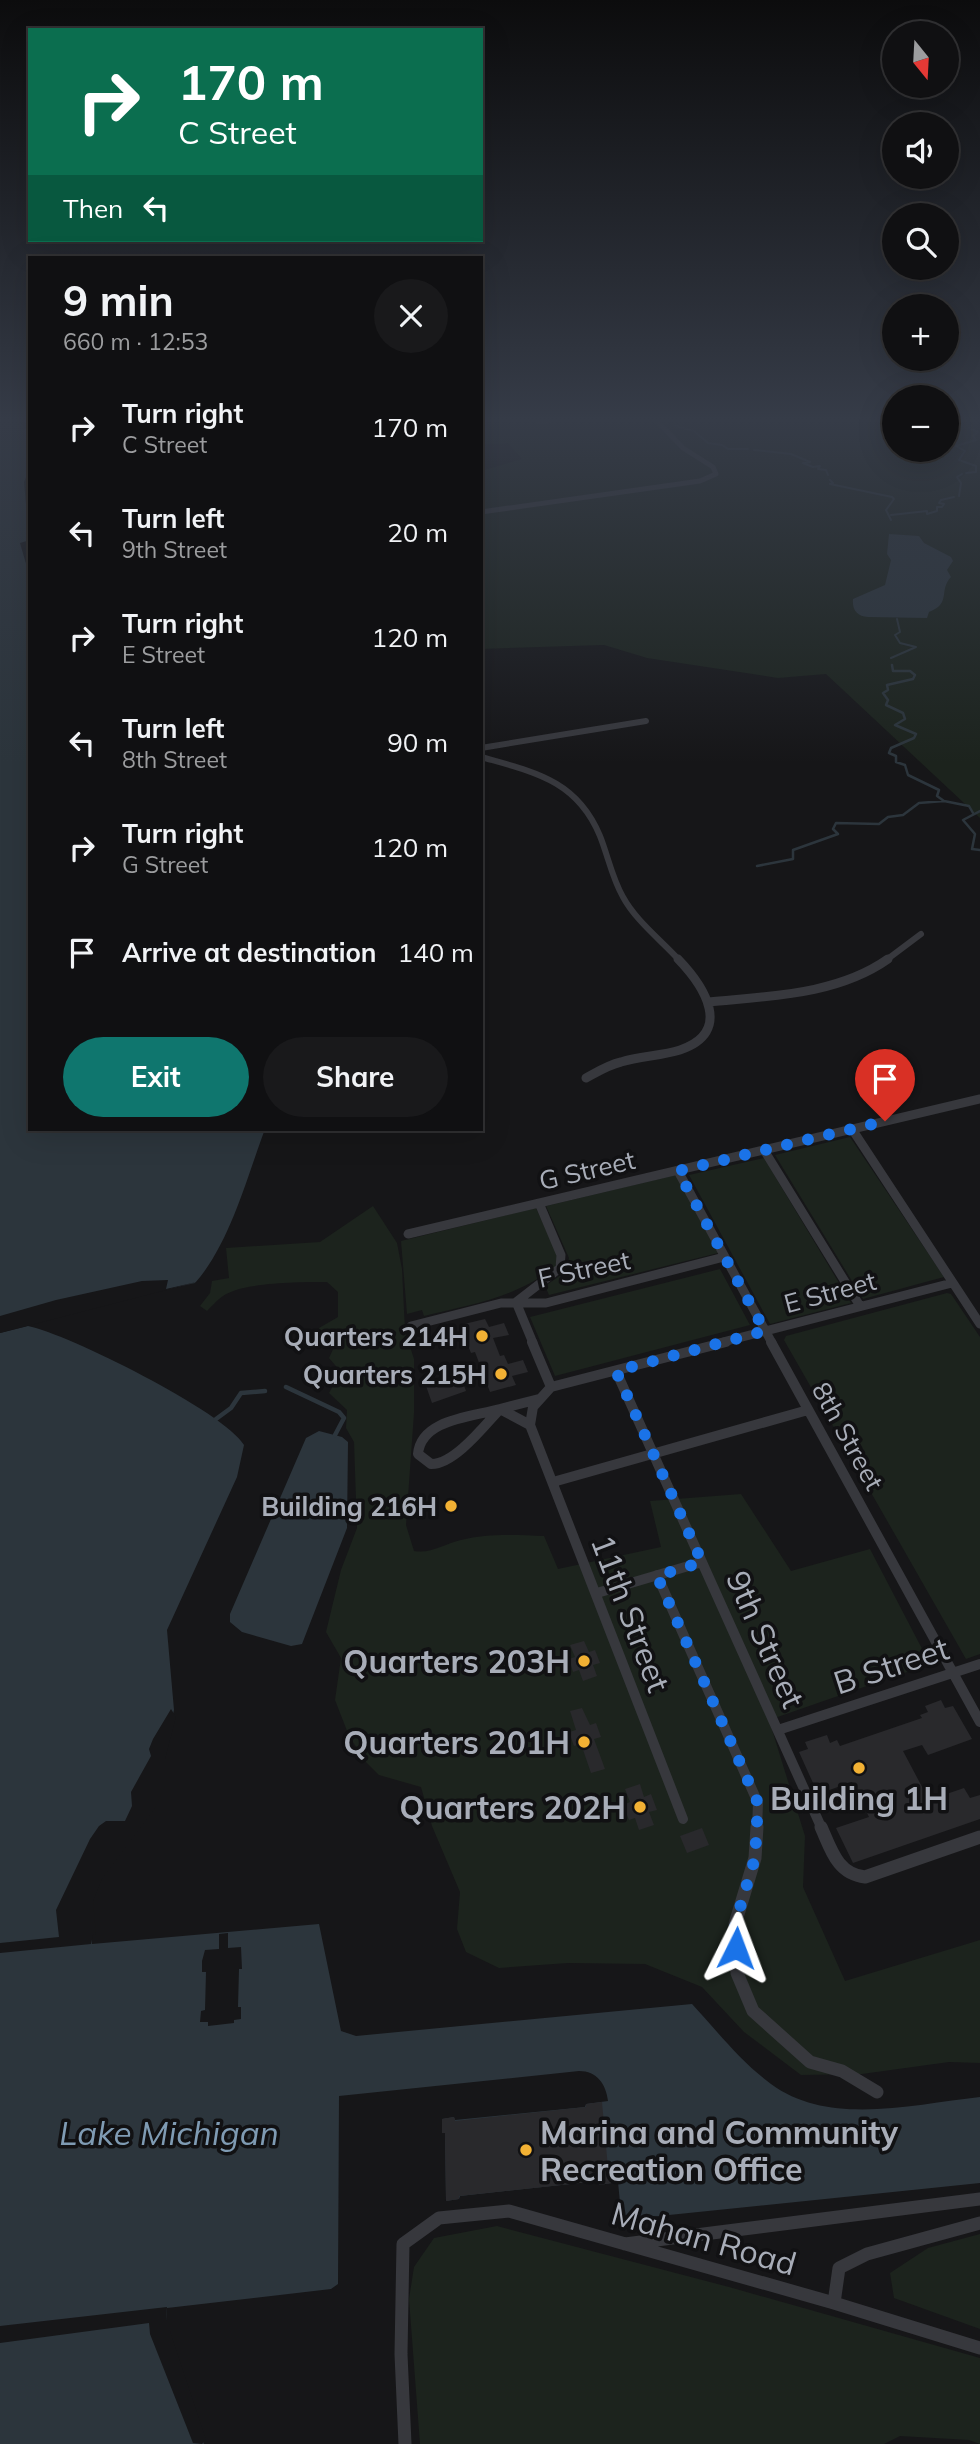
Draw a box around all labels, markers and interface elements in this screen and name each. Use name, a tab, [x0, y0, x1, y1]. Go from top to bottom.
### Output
north arrow	[882, 21, 959, 98]
map controls	[882, 21, 959, 462]
text: 170 m	[178, 51, 324, 112]
icon: right	[63, 56, 154, 147]
text: C Street	[178, 112, 297, 152]
button: sound	[882, 112, 959, 189]
icon: left	[137, 189, 175, 227]
text: Then	[63, 192, 123, 225]
button: search	[882, 203, 959, 280]
text: 9 min	[63, 274, 174, 327]
button: close	[374, 279, 448, 353]
button: +	[882, 294, 959, 371]
text: 660 m · 12:53	[63, 327, 208, 356]
button: −	[882, 385, 959, 462]
text: Turn right	[122, 397, 243, 430]
icon: right	[63, 409, 101, 447]
text: 170 m	[372, 411, 448, 444]
text: C Street	[122, 430, 207, 459]
text: Turn left	[122, 502, 224, 535]
icon: left	[63, 514, 101, 552]
text: 20 m	[387, 516, 448, 549]
text: 9th Street	[122, 535, 227, 564]
text: Turn right	[122, 607, 243, 640]
icon: right	[63, 619, 101, 657]
text: 120 m	[372, 621, 448, 654]
text: E Street	[122, 640, 205, 669]
text: Turn left	[122, 712, 224, 745]
icon: left	[63, 724, 101, 762]
text: 90 m	[387, 726, 448, 759]
text: 8th Street	[122, 745, 227, 774]
text: Turn right	[122, 817, 243, 850]
icon: right	[63, 829, 101, 867]
text: 120 m	[372, 831, 448, 864]
text: G Street	[122, 850, 208, 879]
icon: arrive	[63, 934, 101, 972]
text: Arrive at destination	[122, 936, 377, 969]
text: 140 m	[398, 936, 474, 969]
button: Exit	[63, 1037, 249, 1117]
button: Share	[263, 1037, 448, 1117]
pin	[855, 1049, 915, 1121]
icon: arrive	[866, 1060, 904, 1098]
street label: G Street	[536, 1143, 638, 1197]
street label: F Street	[535, 1243, 633, 1295]
street label: E Street	[780, 1264, 880, 1320]
place label: Quarters 214H	[284, 1320, 468, 1353]
marker: Quarters 214H	[474, 1328, 490, 1344]
place label: Quarters 215H	[303, 1358, 487, 1391]
marker: Quarters 215H	[493, 1366, 509, 1382]
street label: 8th Street	[805, 1376, 891, 1496]
place label: Building 216H	[261, 1490, 437, 1523]
marker: Building 216H	[443, 1498, 459, 1514]
street label: 11th Street	[583, 1529, 679, 1697]
street label: 9th Street	[718, 1564, 814, 1714]
street label: B Street	[828, 1628, 954, 1702]
place label: Quarters 203H	[343, 1641, 570, 1681]
marker: Quarters 203H	[576, 1653, 592, 1669]
place label: Quarters 201H	[343, 1722, 570, 1762]
marker: Quarters 201H	[576, 1734, 592, 1750]
marker: Building 1H	[851, 1760, 867, 1776]
place label: Building 1H	[770, 1778, 948, 1818]
place label: Quarters 202H	[399, 1787, 626, 1827]
marker: Quarters 202H	[632, 1799, 648, 1815]
position arrow	[699, 1911, 773, 1985]
water label: Lake Michigan	[59, 2112, 279, 2153]
place label: Marina and Community Recreation Office	[540, 2112, 899, 2189]
marker: Marina and Community Recreation Office	[518, 2142, 534, 2158]
street label: Mahan Road	[607, 2193, 801, 2283]

